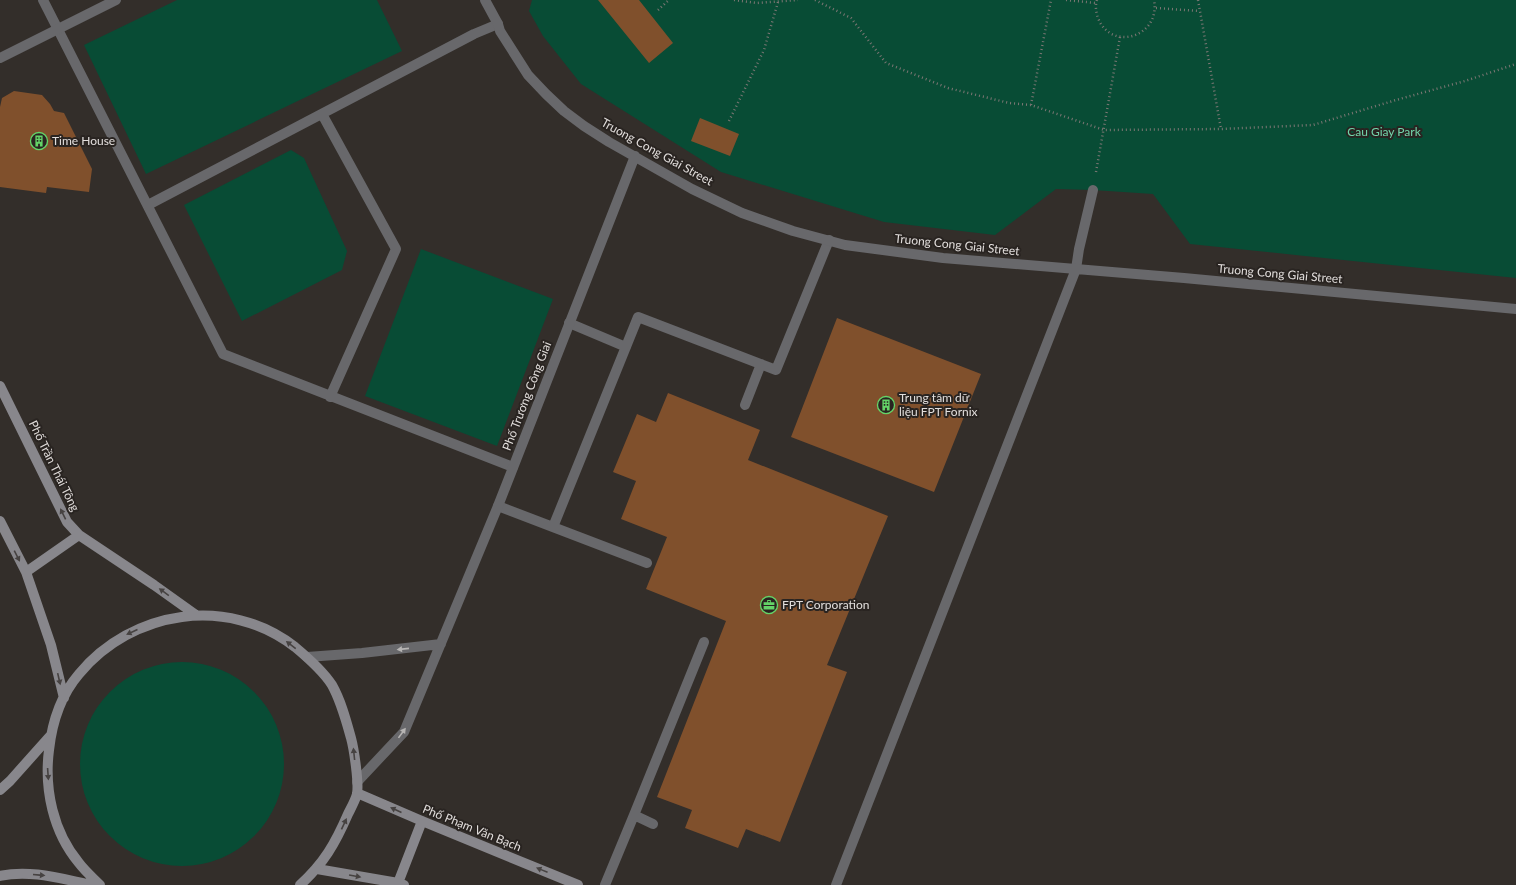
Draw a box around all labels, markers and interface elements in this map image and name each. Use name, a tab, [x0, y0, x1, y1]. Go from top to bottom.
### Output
street label: Truong Cong Giai Street	[599, 115, 716, 189]
park label: Cau Giay Park	[1347, 124, 1422, 139]
building icon: Time House	[29, 131, 49, 151]
place label: Time House	[52, 133, 115, 148]
street label: Truong Cong Giai Street	[894, 230, 1021, 259]
street label: Truong Cong Giai Street	[1217, 261, 1344, 287]
street label: Phố Trương Công Giai	[499, 339, 554, 452]
place label: Trung tâm dữ liệu FPT Fornix	[899, 390, 978, 419]
building icon: Trung tâm dữ liệu FPT Fornix	[876, 395, 896, 415]
street label: Phố Trần Thái Tông	[26, 418, 83, 514]
one-way arrow	[60, 508, 66, 519]
one-way arrow	[14, 551, 21, 562]
one-way arrow	[159, 588, 170, 596]
office icon: FPT Corporation	[759, 595, 779, 615]
place label: FPT Corporation	[782, 597, 869, 612]
one-way arrow	[126, 629, 138, 635]
one-way arrow	[286, 640, 297, 649]
one-way arrow	[397, 646, 409, 652]
one-way arrow	[56, 673, 62, 685]
one-way arrow	[398, 728, 406, 738]
one-way arrow	[350, 748, 357, 760]
one-way arrow	[44, 768, 51, 780]
street label: Phố Phạm Văn Bạch	[421, 801, 524, 854]
one-way arrow	[390, 807, 401, 813]
one-way arrow	[341, 818, 347, 829]
one-way arrow	[535, 867, 547, 873]
one-way arrow	[33, 872, 45, 879]
one-way arrow	[349, 873, 361, 879]

